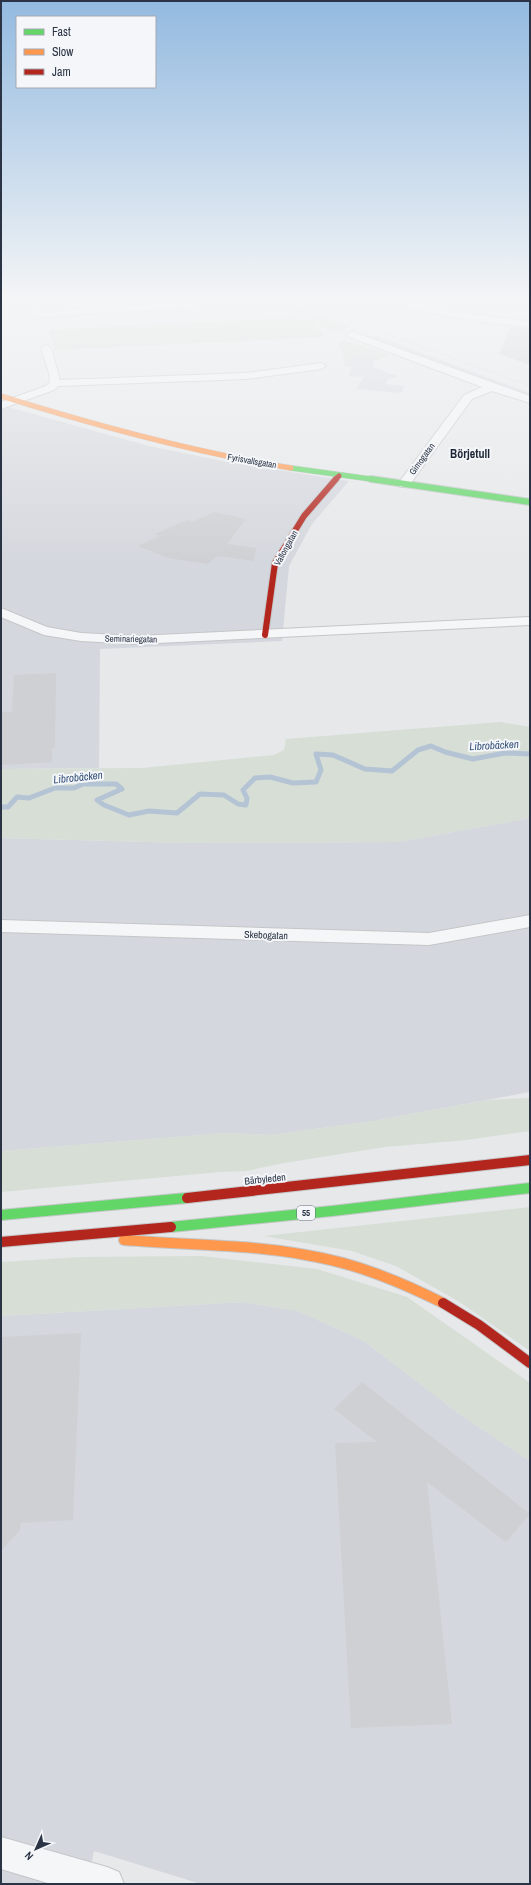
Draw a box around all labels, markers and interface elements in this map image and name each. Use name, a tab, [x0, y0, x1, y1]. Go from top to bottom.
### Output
legend	[16, 16, 156, 88]
text: Fast	[52, 24, 71, 40]
text: Slow	[52, 44, 74, 60]
text: Jam	[52, 64, 71, 80]
street label: Gimogatan	[406, 441, 438, 477]
district label: Börjetull	[450, 446, 490, 462]
street label: Fyrisvallsgatan	[227, 451, 277, 471]
street label: Vallongatan	[271, 528, 301, 568]
street label: Seminariegatan	[105, 633, 157, 645]
water label: Librobäcken	[469, 737, 519, 753]
water label: Librobäcken	[53, 767, 103, 787]
street label: Skebogatan	[244, 928, 288, 942]
street label: Bärbyleden	[244, 1170, 286, 1188]
road number: 55	[297, 1206, 315, 1220]
north arrow	[16, 1829, 56, 1869]
text: N	[22, 1849, 36, 1863]

